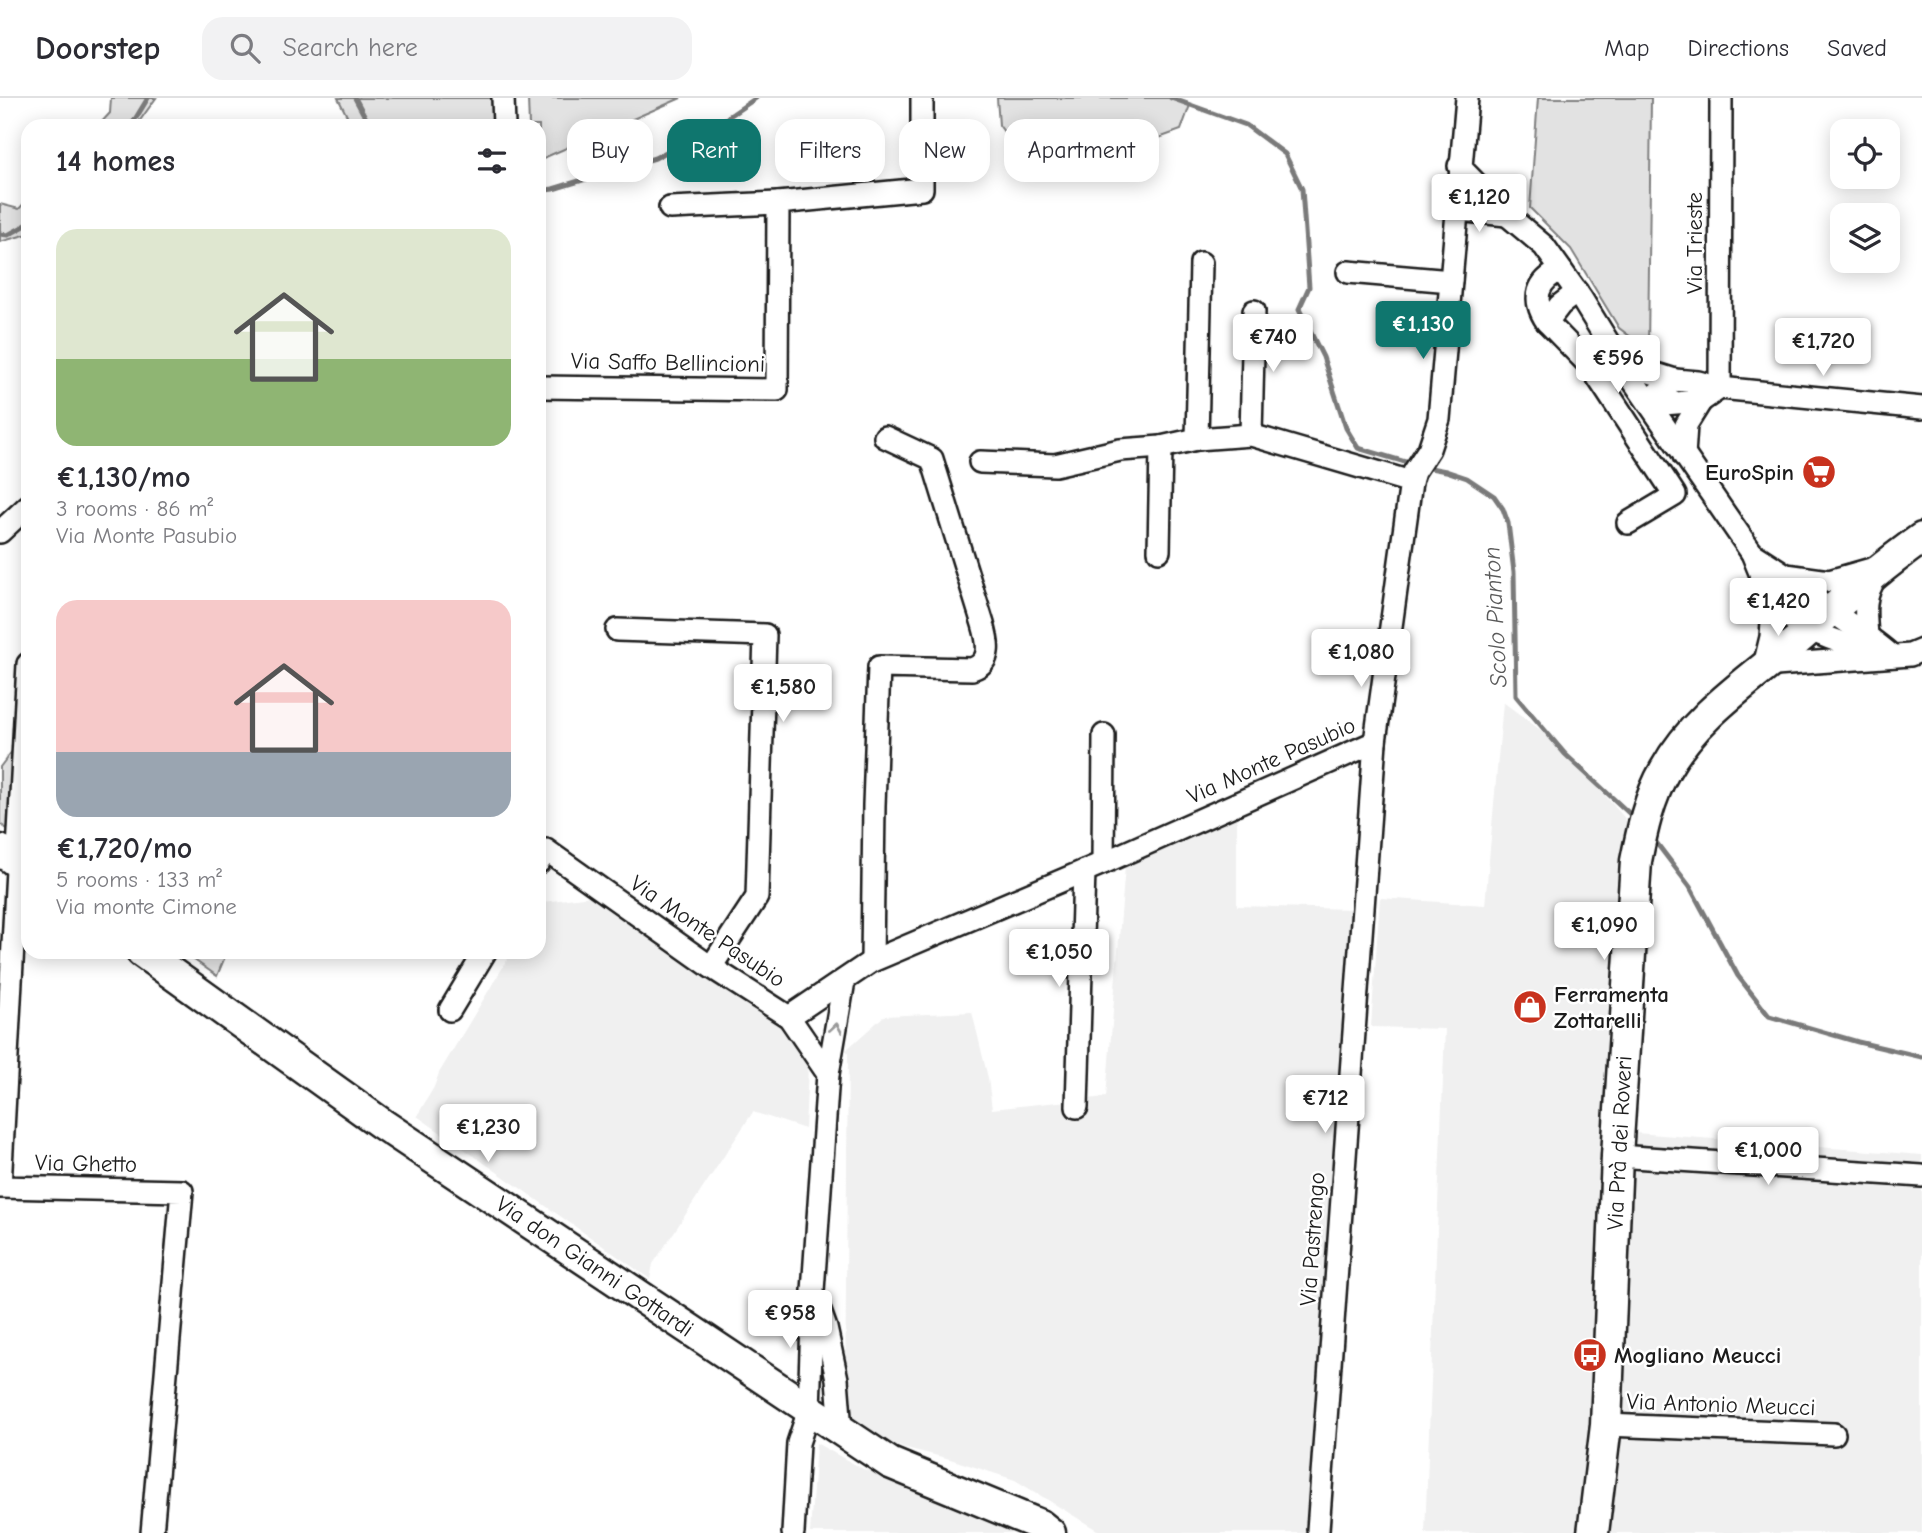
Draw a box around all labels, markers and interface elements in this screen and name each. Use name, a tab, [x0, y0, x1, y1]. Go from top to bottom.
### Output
search box	[202, 17, 692, 80]
text: Doorstep	[35, 29, 160, 67]
icon: search	[226, 29, 264, 67]
text: Search here	[282, 33, 418, 63]
text: Map	[1604, 34, 1650, 62]
text: Directions	[1688, 34, 1789, 62]
text: Saved	[1827, 34, 1887, 62]
chip: Buy	[567, 119, 653, 182]
chip: Rent	[667, 119, 761, 182]
chip: Filters	[775, 119, 885, 182]
chip: New	[899, 119, 990, 182]
chip: Apartment	[1004, 119, 1159, 182]
map controls	[1830, 119, 1900, 273]
button: locate	[1830, 119, 1900, 189]
icon: filters	[473, 142, 511, 180]
text: 14 homes	[56, 144, 175, 179]
pin: €1,120	[1422, 174, 1536, 234]
text: €1,120	[1448, 183, 1510, 210]
street label: Via Trieste	[1681, 192, 1708, 294]
button: layers	[1830, 203, 1900, 273]
icon: home	[221, 274, 347, 400]
pin: €1,130	[1366, 302, 1480, 361]
text: €1,130	[1392, 310, 1454, 337]
pin: €740	[1232, 314, 1314, 374]
pin: €1,720	[1766, 318, 1880, 378]
text: €740	[1249, 323, 1297, 350]
text: €1,720	[1791, 327, 1855, 354]
pin: €596	[1577, 336, 1659, 395]
text: €596	[1592, 344, 1644, 371]
street label: Via Saffo Bellincioni	[571, 347, 765, 378]
supermarket icon: EuroSpin	[1800, 453, 1838, 491]
place label: EuroSpin	[1705, 459, 1794, 486]
text: €1,130/mo	[56, 460, 190, 495]
text: 3 rooms · 86 m²	[56, 495, 213, 522]
text: Via Monte Pasubio	[56, 522, 237, 549]
water label: Scolo Pianton	[1477, 546, 1513, 688]
pin: €1,420	[1721, 578, 1835, 638]
text: €1,420	[1746, 587, 1810, 614]
pin: €1,080	[1304, 630, 1418, 689]
text: €1,080	[1327, 638, 1395, 665]
icon: home	[221, 645, 347, 771]
pin: €1,580	[726, 664, 840, 724]
text: €1,580	[750, 673, 816, 700]
street label: Via Monte Pasubio	[1183, 711, 1359, 810]
text: €1,720/mo	[56, 831, 192, 866]
text: 5 rooms · 133 m²	[56, 866, 222, 893]
street label: Via Monte Pasubio	[625, 870, 790, 993]
text: Via monte Cimone	[56, 893, 237, 920]
pin: €1,090	[1547, 902, 1661, 962]
text: €1,090	[1570, 911, 1638, 938]
pin: €1,050	[1002, 930, 1116, 989]
text: €1,050	[1025, 938, 1093, 965]
place label: Ferramenta Zottarelli	[1554, 981, 1669, 1034]
shop icon: Ferramenta Zottarelli	[1511, 988, 1549, 1026]
one-way arrow	[828, 1022, 843, 1033]
street label: Via Prà dei Roveri	[1601, 1055, 1638, 1231]
pin: €712	[1284, 1076, 1366, 1135]
text: €712	[1302, 1084, 1348, 1111]
pin: €1,230	[431, 1104, 545, 1164]
text: €1,230	[455, 1113, 521, 1140]
pin: €1,000	[1711, 1128, 1825, 1187]
text: €1,000	[1734, 1136, 1802, 1163]
street label: Via Ghetto	[35, 1149, 137, 1178]
street label: Via Pastrengo	[1294, 1171, 1331, 1307]
street label: Via don Gianni Gottardi	[491, 1190, 699, 1343]
pin: €958	[749, 1290, 831, 1350]
text: €958	[764, 1299, 816, 1326]
bus stop icon: Mogliano Meucci	[1571, 1336, 1609, 1374]
place label: Mogliano Meucci	[1614, 1342, 1781, 1369]
street label: Via Antonio Meucci	[1626, 1388, 1816, 1421]

